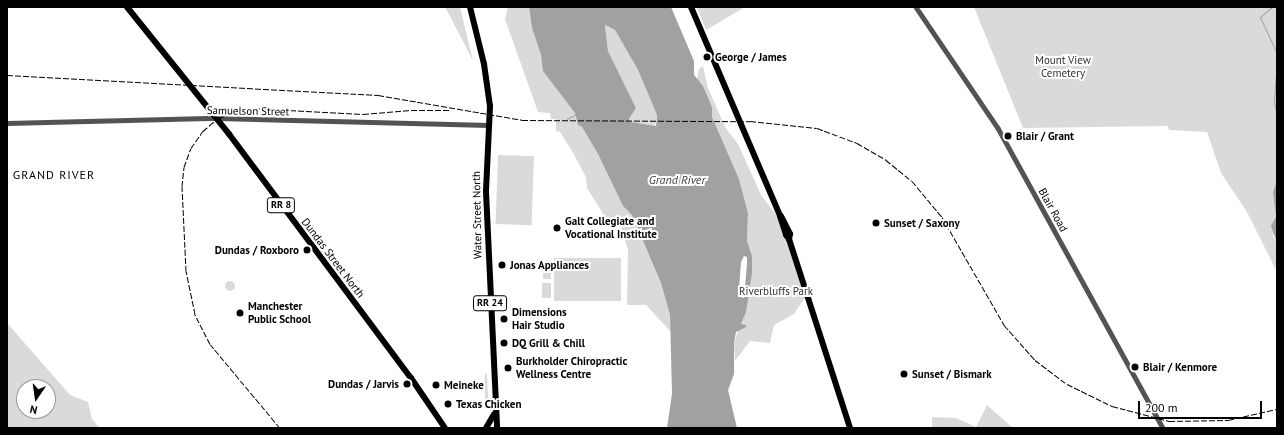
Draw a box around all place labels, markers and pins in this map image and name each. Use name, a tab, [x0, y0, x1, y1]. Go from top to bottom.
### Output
place label: George / James	[715, 50, 787, 64]
marker: George / James	[702, 52, 712, 62]
place label: Blair / Grant	[1016, 129, 1074, 143]
marker: Blair / Grant	[1003, 131, 1013, 141]
place label: Galt Collegiate and Vocational Institute	[565, 215, 657, 241]
place label: Sunset / Saxony	[884, 216, 960, 230]
marker: Sunset / Saxony	[871, 218, 881, 228]
marker: Galt Collegiate and Vocational Institute	[552, 223, 562, 233]
place label: Dundas / Roxboro	[215, 243, 299, 257]
marker: Dundas / Roxboro	[302, 245, 312, 255]
place label: Jonas Appliances	[510, 258, 589, 272]
marker: Jonas Appliances	[497, 260, 507, 270]
place label: Manchester Public School	[248, 300, 311, 326]
place label: Dimensions Hair Studio	[512, 306, 567, 332]
marker: Manchester Public School	[235, 308, 245, 318]
marker: Dimensions Hair Studio	[499, 314, 509, 324]
place label: DQ Grill & Chill	[512, 336, 585, 350]
marker: DQ Grill & Chill	[499, 338, 509, 348]
place label: Burkholder Chiropractic Wellness Centre	[516, 355, 627, 381]
place label: Blair / Kenmore	[1143, 360, 1217, 374]
marker: Blair / Kenmore	[1130, 362, 1140, 372]
marker: Burkholder Chiropractic Wellness Centre	[503, 363, 513, 373]
place label: Sunset / Bismark	[912, 367, 992, 381]
marker: Sunset / Bismark	[899, 369, 909, 379]
place label: Dundas / Jarvis	[328, 377, 399, 391]
place label: Meineke	[444, 378, 484, 392]
marker: Dundas / Jarvis	[402, 379, 412, 389]
marker: Meineke	[431, 380, 441, 390]
place label: Texas Chicken	[456, 397, 522, 411]
marker: Texas Chicken	[443, 399, 453, 409]

